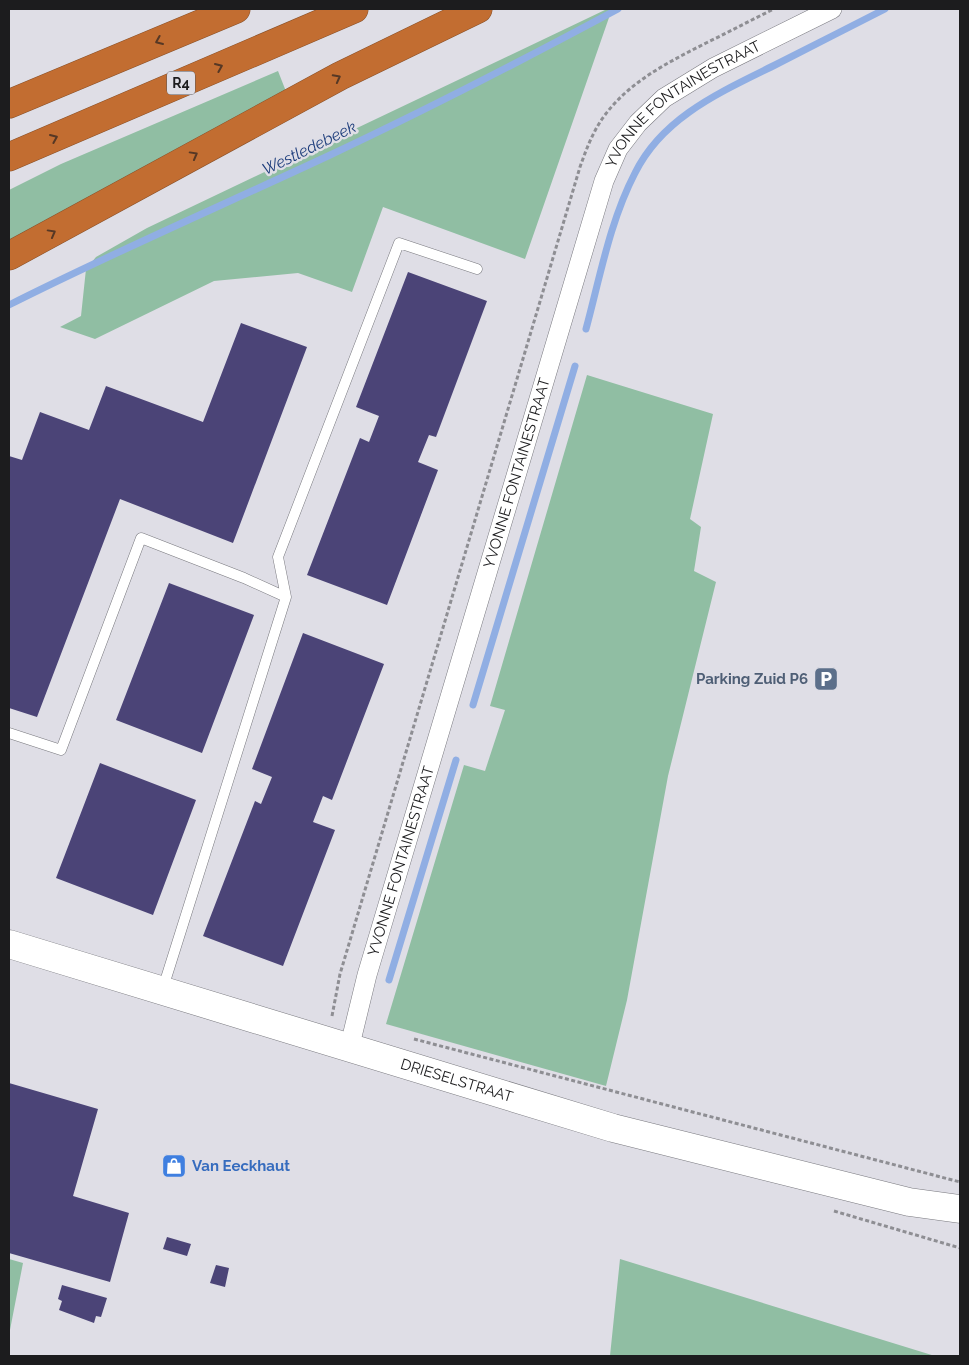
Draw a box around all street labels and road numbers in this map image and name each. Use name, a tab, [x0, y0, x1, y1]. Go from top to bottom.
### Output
street label: YVONNE FONTAINESTRAAT	[602, 37, 763, 170]
road number: R4	[167, 72, 195, 95]
street label: YVONNE FONTAINESTRAAT	[480, 376, 554, 570]
street label: YVONNE FONTAINESTRAAT	[364, 764, 438, 958]
street label: DRIESELSTRAAT	[398, 1055, 515, 1106]

